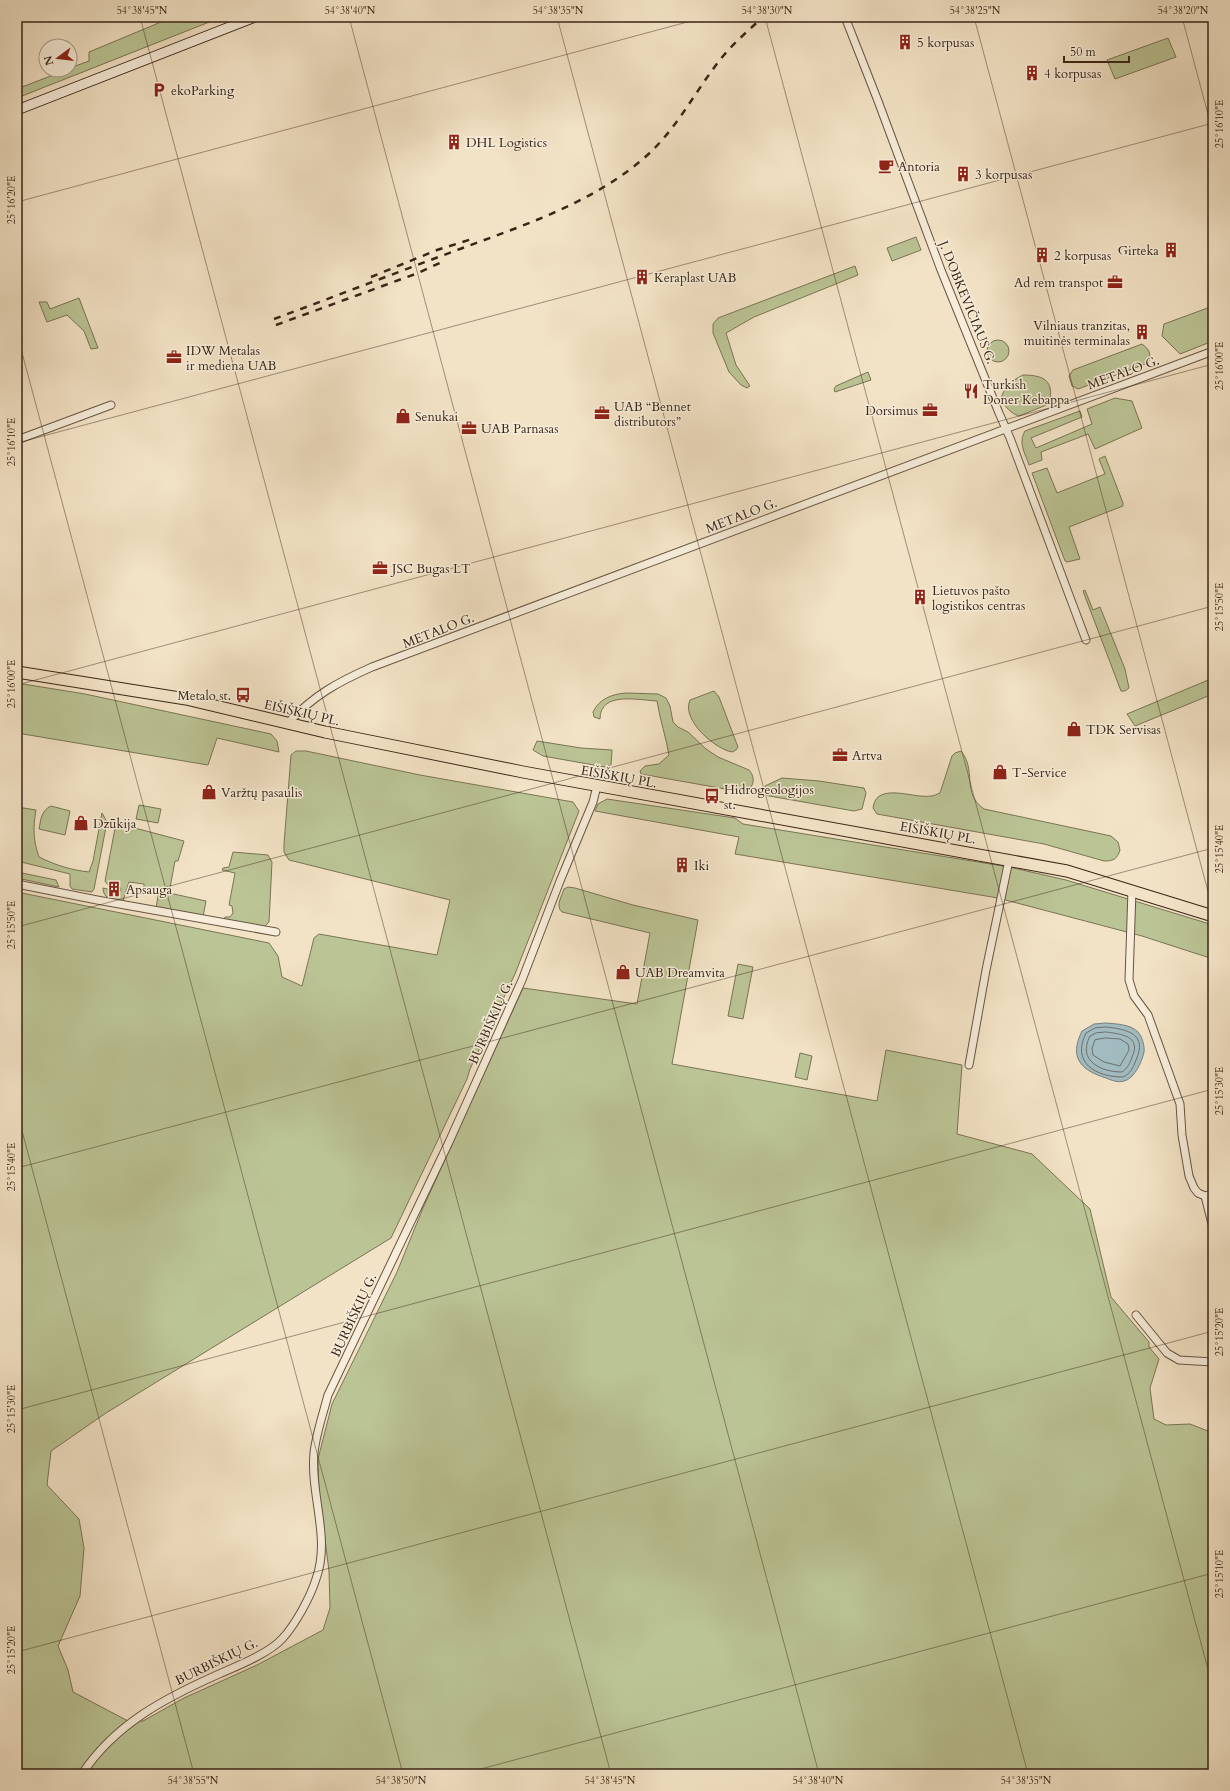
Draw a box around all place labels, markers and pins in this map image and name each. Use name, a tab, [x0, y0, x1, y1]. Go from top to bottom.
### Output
building icon: 5 korpusas	[896, 33, 914, 51]
place label: 5 korpusas	[917, 34, 974, 52]
building icon: 4 korpusas	[1023, 64, 1041, 82]
place label: 4 korpusas	[1044, 65, 1101, 83]
parking icon: ekoParking	[150, 81, 168, 99]
place label: ekoParking	[171, 82, 235, 100]
building icon: DHL Logistics	[445, 133, 463, 151]
place label: DHL Logistics	[466, 134, 547, 152]
cafe icon: Antoria	[877, 157, 895, 175]
place label: Antoria	[898, 158, 940, 176]
building icon: 3 korpusas	[954, 165, 972, 183]
place label: 3 korpusas	[975, 166, 1032, 184]
building icon: Girteka	[1162, 241, 1180, 259]
place label: Girteka	[1118, 242, 1159, 260]
building icon: 2 korpusas	[1033, 246, 1051, 264]
place label: 2 korpusas	[1054, 247, 1111, 265]
building icon: Keraplast UAB	[633, 268, 651, 286]
place label: Keraplast UAB	[654, 269, 737, 287]
office icon: Ad rem transpot	[1106, 273, 1124, 291]
place label: Ad rem transpot	[1014, 274, 1103, 292]
place label: Vilniaus tranzitas, muitinės terminalas	[1024, 317, 1130, 350]
building icon: Vilniaus tranzitas, muitinės terminalas	[1133, 323, 1151, 341]
place label: IDW Metalas ir mediena UAB	[186, 342, 277, 375]
office icon: IDW Metalas ir mediena UAB	[165, 348, 183, 366]
place label: Turkish Doner Kebappa	[983, 376, 1070, 409]
restaurant icon: Turkish Doner Kebappa	[962, 382, 980, 400]
place label: UAB “Bennet distributors”	[614, 398, 691, 431]
office icon: Dorsimus	[921, 401, 939, 419]
place label: Dorsimus	[865, 402, 918, 420]
office icon: UAB “Bennet distributors”	[593, 404, 611, 422]
shop icon: Senukai	[394, 407, 412, 425]
place label: Senukai	[415, 408, 459, 426]
office icon: UAB Parnasas	[460, 419, 478, 437]
place label: UAB Parnasas	[481, 420, 559, 438]
office icon: JSC Bugas LT	[371, 559, 389, 577]
place label: JSC Bugas LT	[390, 560, 471, 578]
place label: Lietuvos pašto logistikos centras	[932, 582, 1025, 615]
building icon: Lietuvos pašto logistikos centras	[911, 588, 929, 606]
bus stop icon: Metalo st.	[234, 686, 252, 704]
place label: Metalo st.	[178, 687, 231, 705]
shop icon: TDK Servisas	[1065, 720, 1083, 738]
place label: TDK Servisas	[1086, 721, 1161, 739]
office icon: Artva	[831, 746, 849, 764]
place label: Artva	[852, 747, 883, 765]
shop icon: T-Service	[991, 763, 1009, 781]
place label: T-Service	[1012, 764, 1067, 782]
place label: Hidrogeologijos st.	[724, 781, 814, 814]
shop icon: Varžtų pasaulis	[200, 783, 218, 801]
place label: Varžtų pasaulis	[221, 784, 302, 802]
bus stop icon: Hidrogeologijos st.	[703, 787, 721, 805]
shop icon: Dzūkija	[72, 814, 90, 832]
place label: Dzūkija	[93, 815, 137, 833]
building icon: Iki	[673, 856, 691, 874]
place label: Iki	[694, 857, 709, 875]
building icon: Apsauga	[105, 880, 123, 898]
place label: Apsauga	[126, 881, 173, 899]
shop icon: UAB Dreamvita	[614, 963, 632, 981]
place label: UAB Dreamvita	[635, 964, 725, 982]

